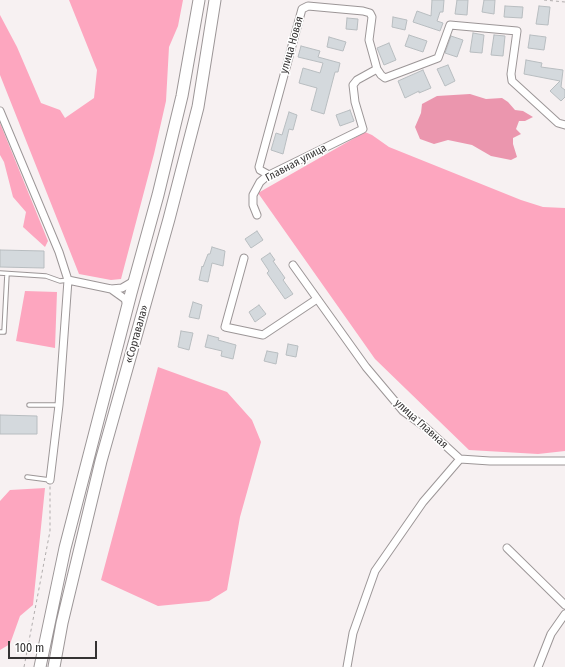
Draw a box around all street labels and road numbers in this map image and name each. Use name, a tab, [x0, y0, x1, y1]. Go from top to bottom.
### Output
street label: улица Новая	[278, 15, 306, 75]
street label: Главная улица	[263, 141, 329, 185]
street label: «Сортавала»	[122, 303, 152, 365]
street label: улица Главная	[392, 397, 450, 451]

